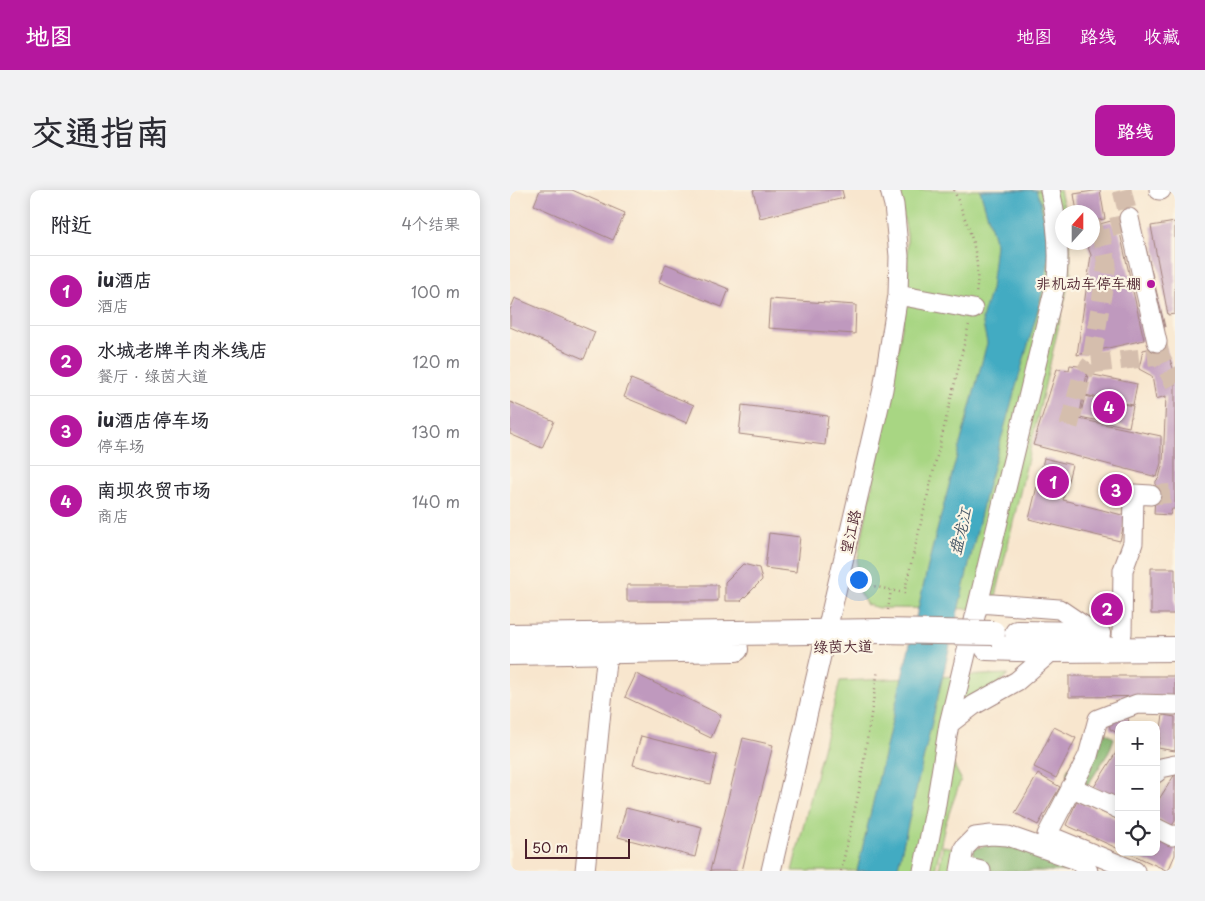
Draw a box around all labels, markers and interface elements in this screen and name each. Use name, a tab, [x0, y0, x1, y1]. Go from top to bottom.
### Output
text: 地图	[25, 17, 73, 53]
text: 地图	[1016, 22, 1052, 49]
text: 路线	[1080, 22, 1116, 49]
text: 收藏	[1144, 22, 1180, 49]
text: 交通指南	[30, 104, 170, 157]
button: 路线	[1095, 105, 1175, 156]
north arrow	[1055, 205, 1100, 250]
text: 附近	[50, 207, 92, 239]
text: 4个结果	[401, 211, 460, 235]
text: iu酒店	[97, 265, 153, 293]
place label: 非机动车停车棚	[1036, 271, 1141, 294]
marker: 非机动车停车棚	[1145, 278, 1157, 290]
text: 1	[62, 279, 70, 303]
text: 100 m	[411, 279, 460, 303]
text: 酒店	[97, 293, 129, 317]
text: 水城老牌羊肉米线店	[97, 335, 268, 363]
text: 2	[60, 349, 72, 373]
text: 120 m	[413, 349, 460, 373]
text: 餐厅 · 绿茵大道	[97, 363, 208, 387]
pin: 4	[1093, 388, 1125, 426]
text: iu酒店停车场	[97, 405, 210, 433]
text: 3	[61, 419, 71, 443]
text: 130 m	[412, 419, 460, 443]
text: 停车场	[97, 433, 145, 457]
pin: 1	[1037, 463, 1069, 501]
pin: 3	[1100, 471, 1132, 509]
text: 南坝农贸市场	[97, 475, 211, 503]
text: 4	[61, 489, 71, 513]
text: 140 m	[412, 489, 460, 513]
text: 商店	[97, 503, 129, 527]
water label: 盘龙江	[942, 504, 977, 557]
street label: 望江路	[833, 507, 866, 556]
your location	[846, 567, 872, 593]
pin: 2	[1091, 590, 1123, 628]
street label: 绿茵大道	[813, 633, 873, 658]
map controls	[1115, 721, 1160, 856]
button: +	[1115, 721, 1160, 766]
button: −	[1115, 766, 1160, 811]
button: locate	[1115, 811, 1160, 856]
scale bar	[525, 836, 630, 859]
text: 50 m	[532, 837, 568, 858]

